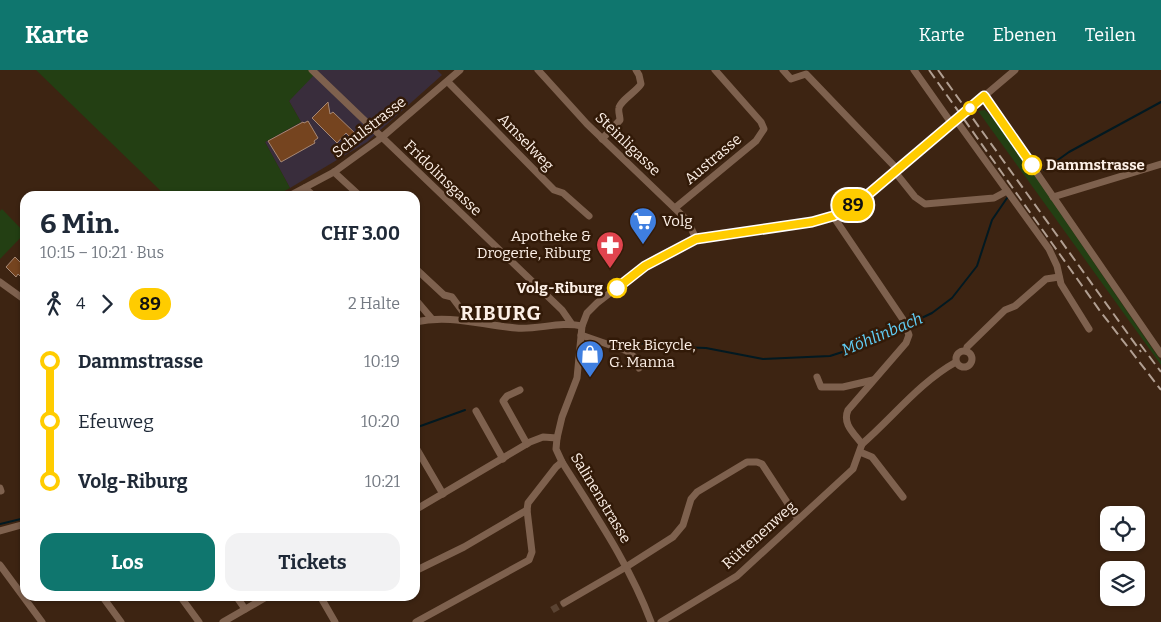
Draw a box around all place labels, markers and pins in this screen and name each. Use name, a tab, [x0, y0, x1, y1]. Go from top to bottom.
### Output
unlabelled marker	[963, 101, 977, 115]
marker: Dammstrasse	[1022, 155, 1042, 175]
place label: Dammstrasse	[1046, 156, 1145, 174]
supermarket icon: Volg	[628, 206, 658, 245]
place label: Volg	[662, 212, 693, 230]
place label: Apotheke & Drogerie, Riburg	[477, 227, 591, 262]
pharmacy icon: Apotheke & Drogerie, Riburg	[595, 230, 625, 269]
marker: Volg-Riburg	[607, 278, 627, 298]
place label: Volg-Riburg	[516, 279, 603, 297]
place label: Trek Bicycle, G. Manna	[609, 336, 696, 371]
shop icon: Trek Bicycle, G. Manna	[575, 339, 605, 378]

